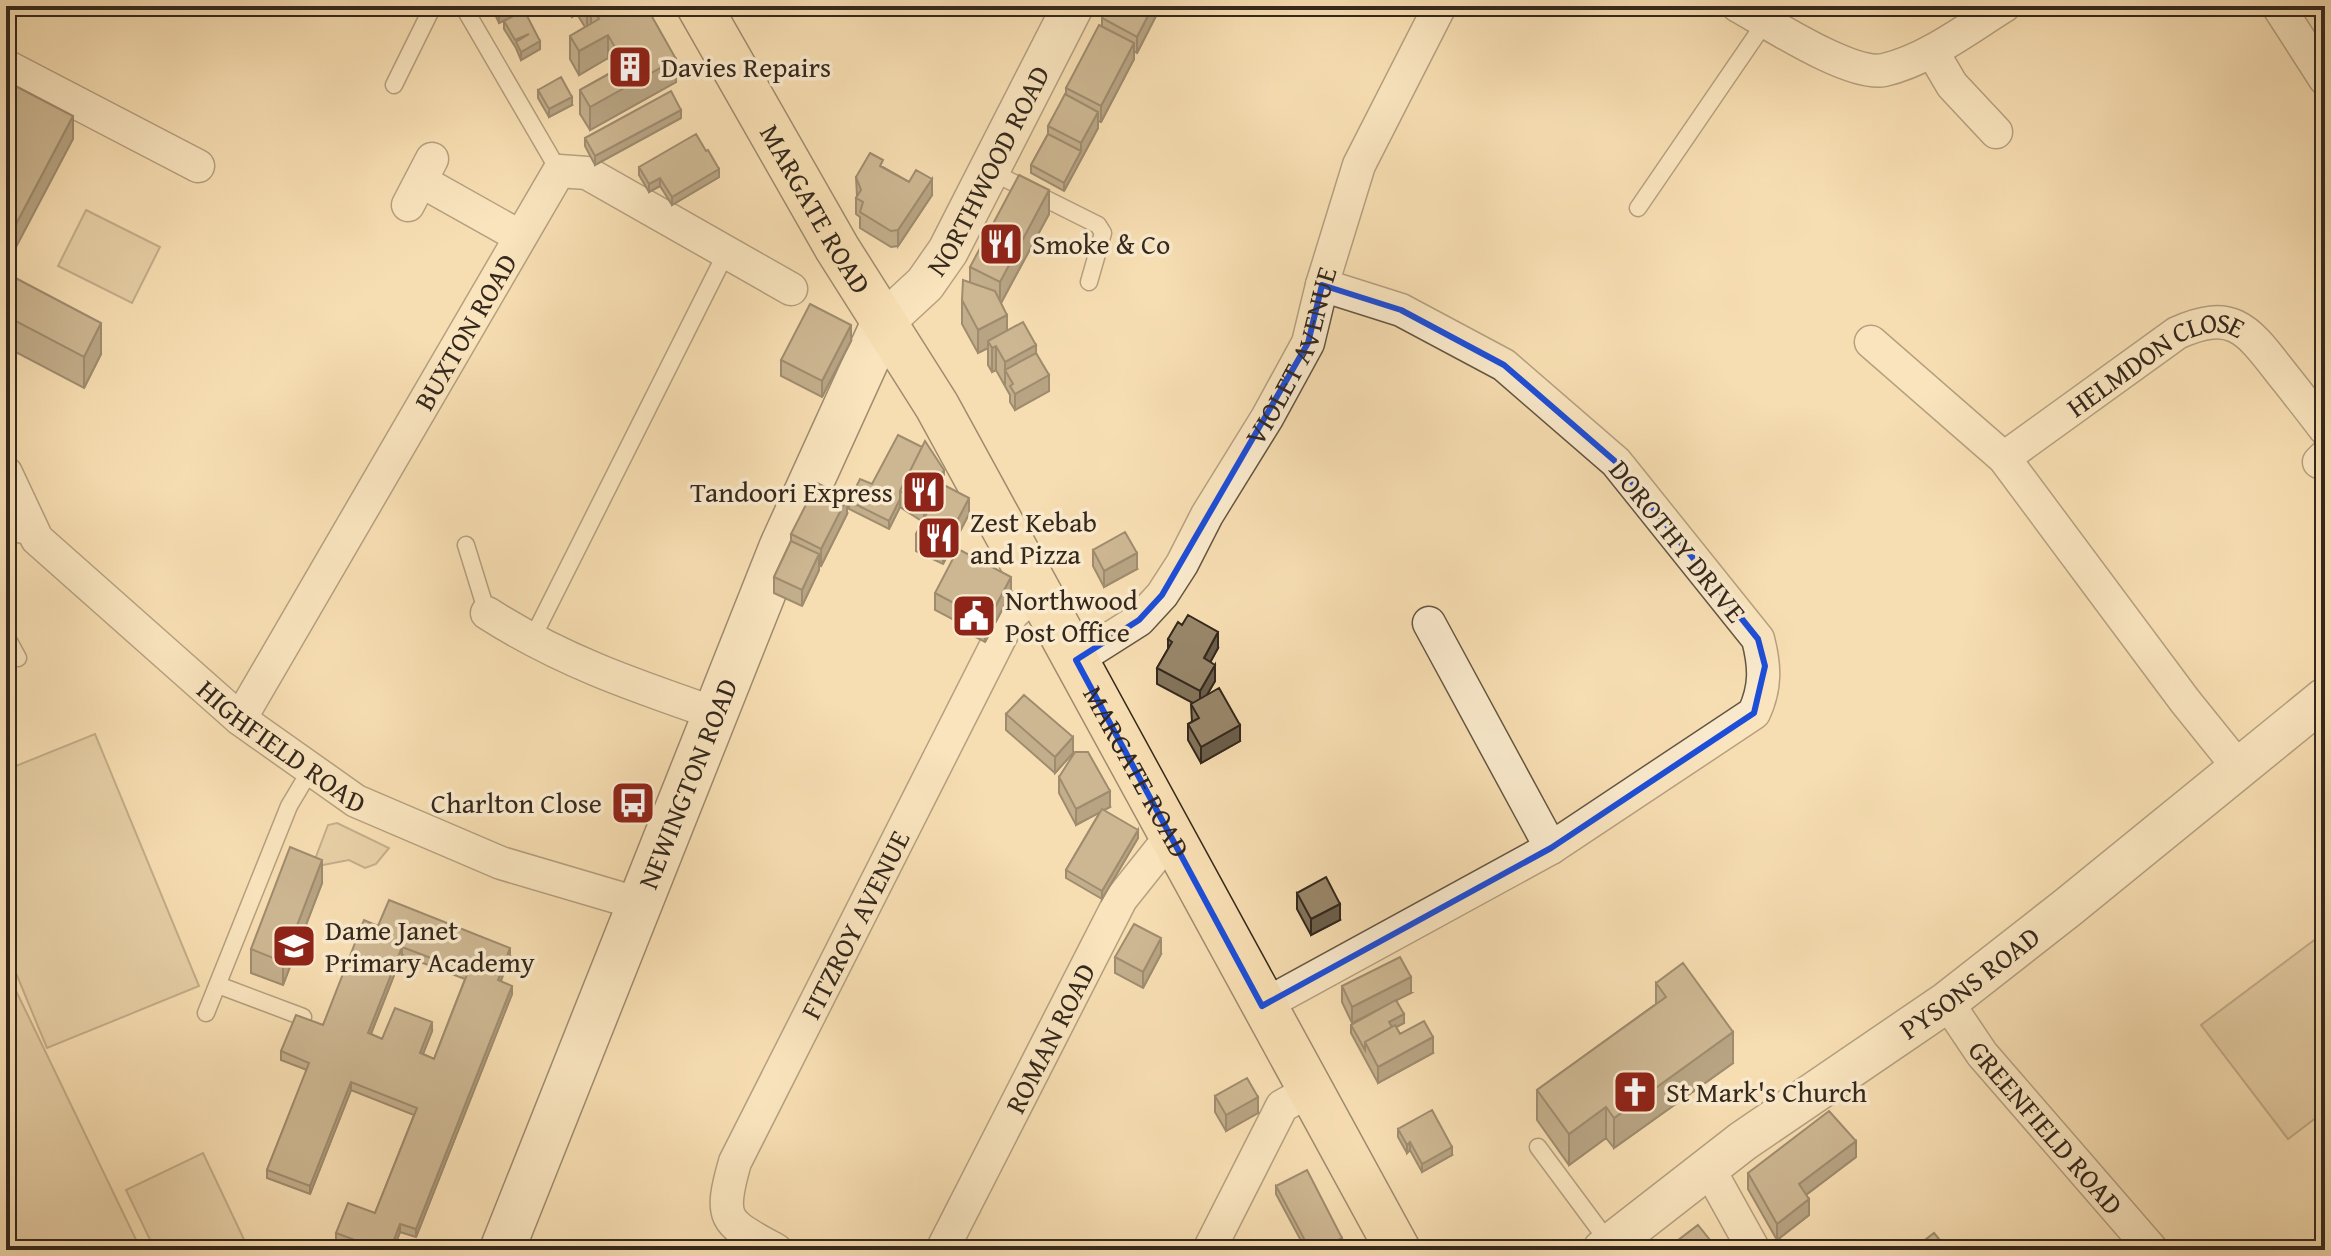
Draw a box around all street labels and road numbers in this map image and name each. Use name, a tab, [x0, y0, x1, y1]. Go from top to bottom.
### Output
street label: NORTHWOOD ROAD	[916, 58, 1059, 284]
street label: MARGATE ROAD	[750, 116, 882, 302]
street label: BUXTON ROAD	[403, 246, 527, 418]
street label: VIOLET AVENUE	[1234, 261, 1346, 453]
street label: HELMDON CLOSE	[2058, 301, 2253, 427]
street label: DOROTHY DRIVE	[1600, 451, 1757, 631]
street label: HIGHFIELD ROAD	[188, 669, 372, 823]
street label: NEWINGTON ROAD	[627, 672, 747, 895]
street label: MARGATE ROAD	[1073, 678, 1201, 865]
street label: FITZROY AVENUE	[790, 823, 919, 1026]
street label: PYSONS ROAD	[1891, 916, 2048, 1049]
street label: ROMAN ROAD	[994, 955, 1105, 1120]
street label: GREENFIELD ROAD	[1959, 1032, 2133, 1223]

